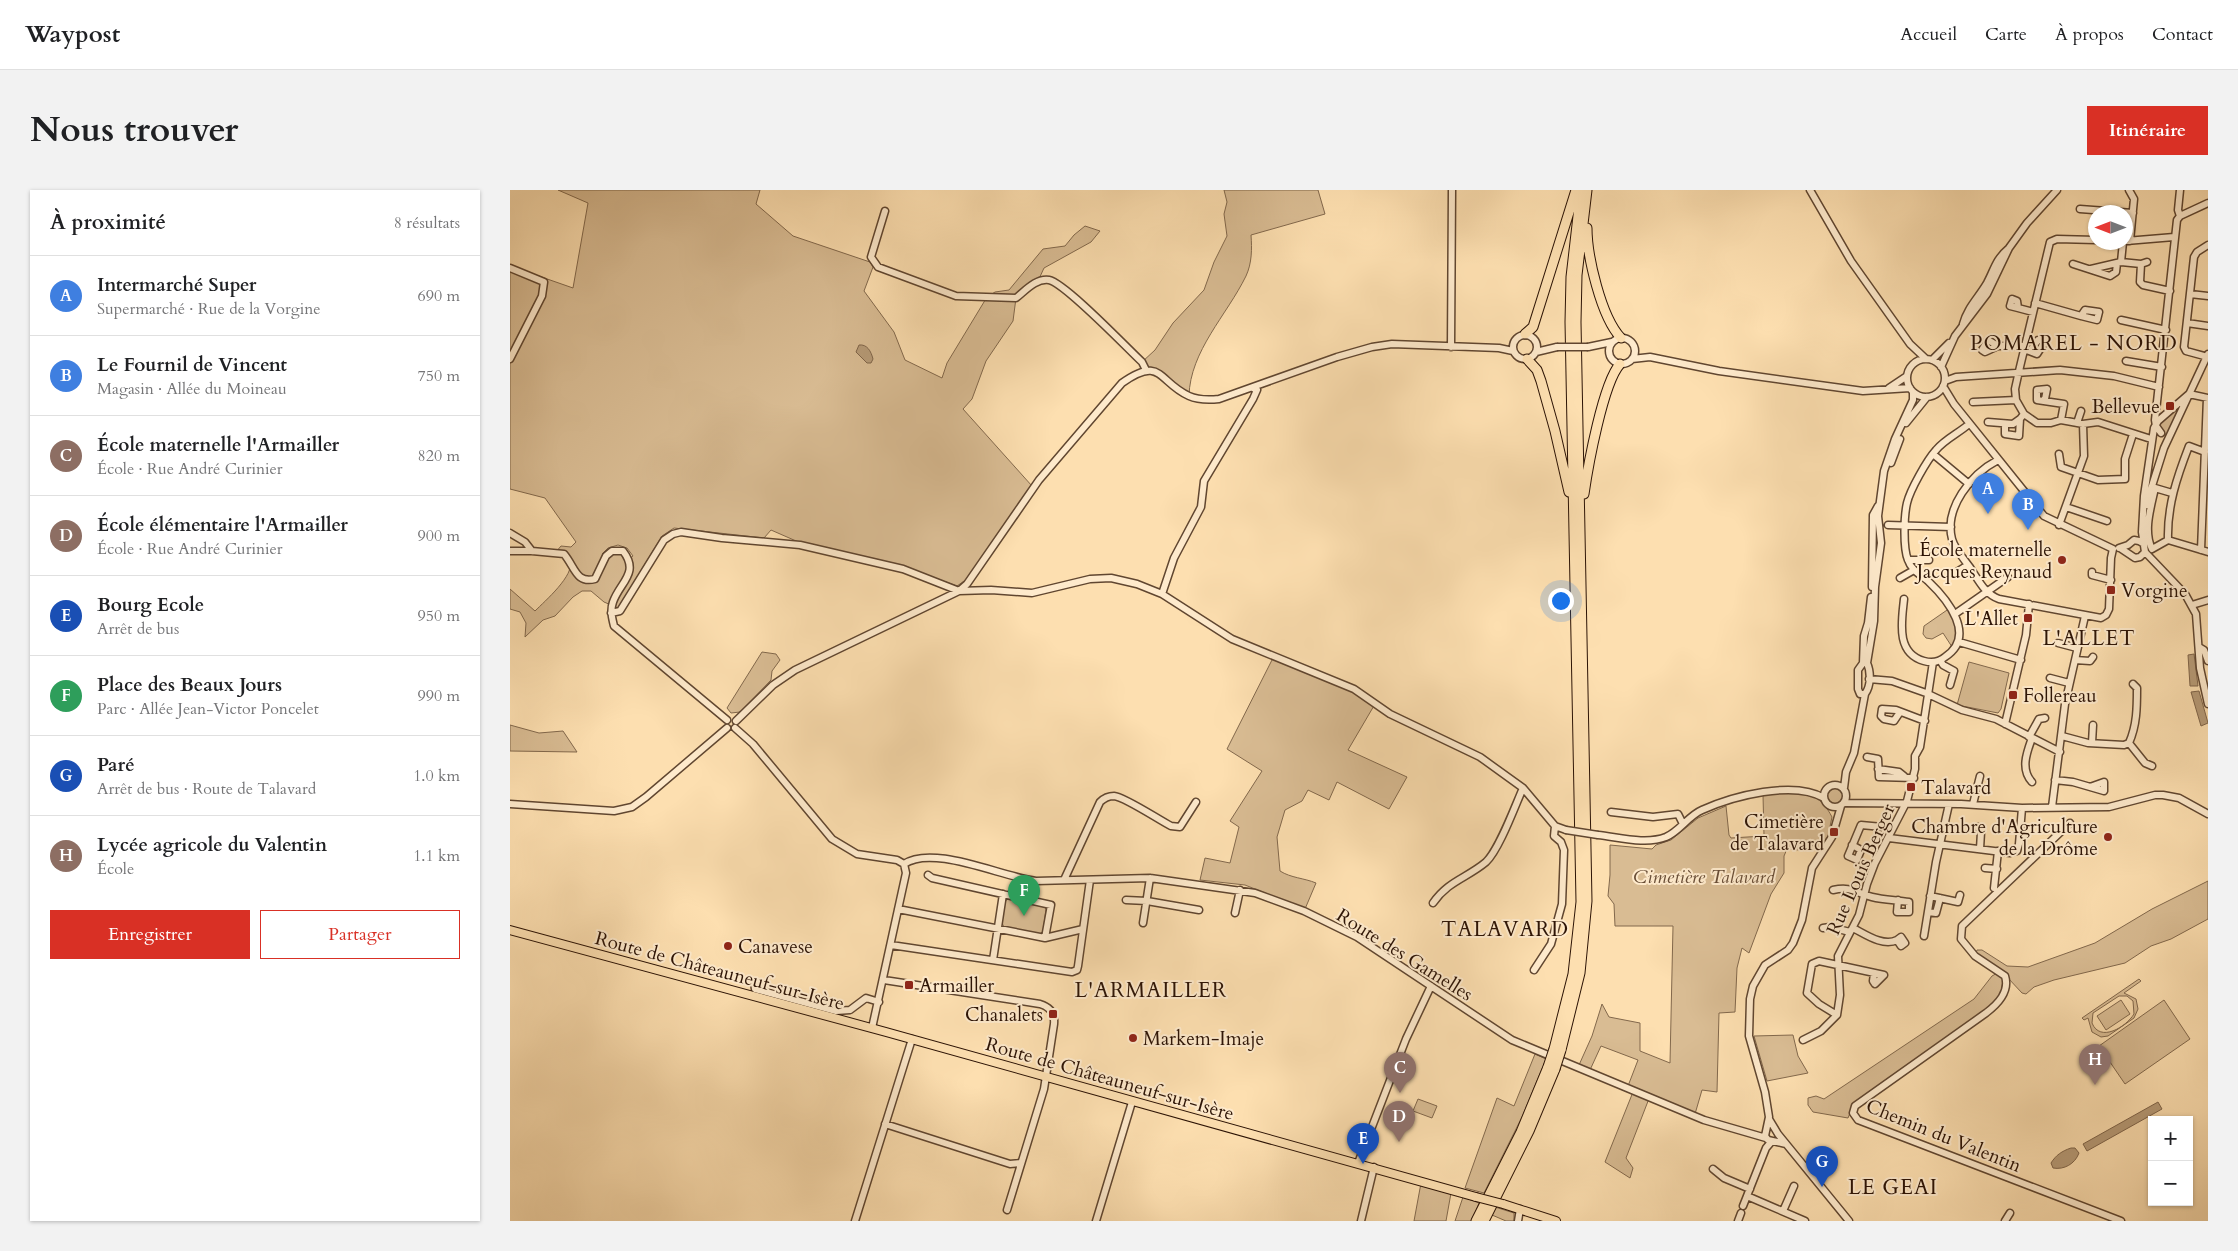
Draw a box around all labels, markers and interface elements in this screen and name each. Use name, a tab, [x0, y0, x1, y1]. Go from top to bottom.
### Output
text: Waypost	[25, 18, 120, 51]
text: Accueil	[1900, 22, 1957, 47]
text: Carte	[1985, 22, 2027, 47]
text: À propos	[2055, 22, 2124, 47]
text: Contact	[2152, 22, 2213, 47]
text: Nous trouver	[30, 106, 238, 154]
button: Itinéraire	[2087, 106, 2208, 155]
north arrow	[2088, 205, 2133, 250]
text: À proximité	[50, 208, 166, 237]
text: 8 résultats	[394, 212, 460, 234]
text: Intermarché Super	[97, 272, 256, 298]
text: A	[60, 285, 72, 307]
text: 690 m	[418, 285, 460, 307]
text: Supermarché · Rue de la Vorgine	[97, 298, 321, 320]
district label: POMAREL - NORD	[1970, 329, 2178, 358]
text: Le Fournil de Vincent	[97, 352, 287, 378]
text: B	[60, 365, 72, 387]
text: 750 m	[418, 365, 460, 387]
text: Magasin · Allée du Moineau	[97, 378, 287, 400]
place label: Bellevue	[2091, 394, 2160, 420]
marker: Bellevue	[2164, 400, 2176, 412]
text: École maternelle l'Armailler	[97, 432, 339, 458]
text: C	[60, 445, 72, 467]
text: 820 m	[418, 445, 460, 467]
text: École · Rue André Curinier	[97, 458, 283, 480]
pin: A	[1972, 473, 2004, 514]
pin: B	[2012, 489, 2044, 530]
text: École élémentaire l'Armailler	[97, 512, 348, 538]
text: D	[59, 525, 73, 547]
text: 900 m	[418, 525, 460, 547]
place label: École maternelle Jacques Reynaud	[1914, 537, 2052, 585]
text: École · Rue André Curinier	[97, 538, 283, 560]
marker: École maternelle Jacques Reynaud	[2056, 554, 2068, 566]
place label: Vorgine	[2121, 578, 2188, 604]
marker: Vorgine	[2105, 584, 2117, 596]
your location	[1548, 588, 1574, 614]
text: Bourg Ecole	[97, 592, 204, 618]
text: E	[61, 605, 71, 627]
text: 950 m	[418, 605, 460, 627]
place label: L'Allet	[1964, 606, 2018, 632]
marker: L'Allet	[2022, 612, 2034, 624]
text: Arrêt de bus	[97, 618, 179, 640]
district label: L'ALLET	[2042, 624, 2136, 653]
text: Place des Beaux Jours	[97, 672, 282, 698]
place label: Follereau	[2023, 683, 2097, 709]
text: F	[61, 685, 71, 707]
text: 990 m	[418, 685, 460, 707]
marker: Follereau	[2007, 689, 2019, 701]
text: Parc · Allée Jean-Victor Poncelet	[97, 698, 319, 720]
text: Paré	[97, 752, 135, 778]
text: G	[59, 765, 73, 787]
text: 1.0 km	[413, 765, 460, 787]
place label: Talavard	[1921, 775, 1991, 801]
text: Arrêt de bus · Route de Talavard	[97, 778, 316, 800]
marker: Talavard	[1905, 781, 1917, 793]
street label: Rue Louis Berger	[1820, 800, 1901, 939]
place label: Cimetière de Talavard	[1730, 809, 1824, 857]
place label: Chambre d'Agriculture de la Drôme	[1911, 814, 2098, 862]
marker: Cimetière de Talavard	[1828, 826, 1840, 838]
marker: Chambre d'Agriculture de la Drôme	[2102, 831, 2114, 843]
text: Lycée agricole du Valentin	[97, 832, 327, 858]
text: H	[59, 845, 73, 867]
text: 1.1 km	[413, 845, 460, 867]
text: École	[97, 858, 134, 880]
park label: Cimetière Talavard	[1633, 864, 1776, 890]
pin: F	[1008, 875, 1040, 916]
street label: Route des Gamelles	[1331, 902, 1478, 1007]
button: Enregistrer	[50, 910, 250, 959]
button: Partager	[260, 910, 460, 959]
district label: TALAVARD	[1441, 915, 1569, 944]
street label: Route de Châteauneuf-sur-Isère	[592, 925, 847, 1017]
place label: Canavese	[738, 934, 813, 960]
marker: Canavese	[722, 940, 734, 952]
place label: Armailler	[919, 973, 994, 999]
district label: L'ARMAILLER	[1075, 976, 1227, 1005]
marker: Armailler	[903, 979, 915, 991]
place label: Chanalets	[965, 1002, 1043, 1028]
marker: Chanalets	[1047, 1008, 1059, 1020]
place label: Markem-Imaje	[1143, 1026, 1264, 1052]
street label: Route de Châteauneuf-sur-Isère	[983, 1031, 1237, 1127]
marker: Markem-Imaje	[1127, 1032, 1139, 1044]
pin: H	[2079, 1044, 2111, 1085]
pin: C	[1384, 1052, 1416, 1093]
street label: Chemin du Valentin	[1862, 1093, 2025, 1179]
pin: D	[1383, 1101, 1415, 1142]
map controls	[2148, 1116, 2193, 1206]
button: +	[2148, 1116, 2193, 1161]
pin: E	[1347, 1123, 1379, 1164]
pin: G	[1806, 1146, 1838, 1187]
button: −	[2148, 1161, 2193, 1206]
district label: LE GEAI	[1848, 1173, 1938, 1202]

